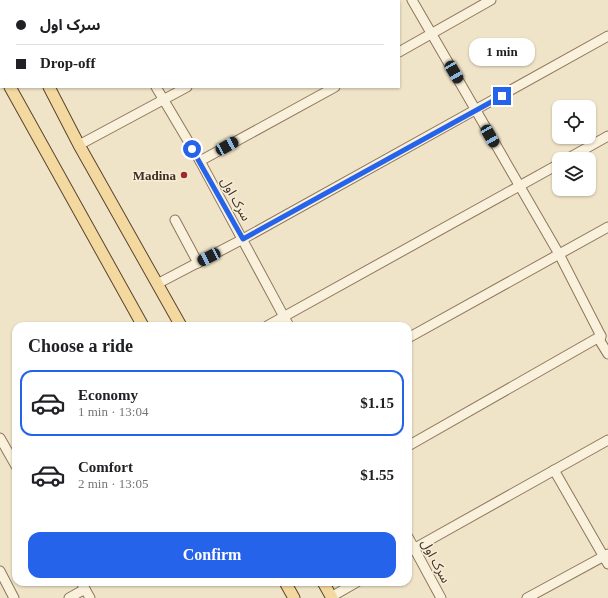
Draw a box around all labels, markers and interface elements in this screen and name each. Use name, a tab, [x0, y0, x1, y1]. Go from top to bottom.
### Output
text: سرک‌ اول	[40, 17, 100, 33]
callout: 1 min	[469, 38, 535, 66]
text: 1 min	[486, 44, 518, 59]
text: Drop-off	[40, 55, 96, 71]
car	[443, 59, 465, 85]
route end	[493, 87, 511, 105]
map controls	[552, 100, 596, 196]
button: locate	[552, 100, 596, 144]
car	[479, 123, 501, 149]
car	[214, 135, 240, 157]
route start	[183, 140, 201, 158]
button: layers	[552, 152, 596, 196]
place label: Madina	[133, 168, 176, 183]
marker: Madina	[179, 170, 189, 180]
street label: سرک‌ اول	[217, 175, 254, 224]
car	[196, 246, 222, 268]
text: Choose a ride	[28, 336, 133, 356]
icon: car	[30, 385, 66, 421]
text: Economy	[78, 387, 138, 403]
text: $1.15	[360, 395, 394, 411]
text: 1 min · 13:04	[78, 404, 148, 419]
icon: car	[30, 457, 66, 493]
text: Comfort	[78, 459, 133, 475]
text: $1.55	[360, 467, 394, 483]
text: 2 min · 13:05	[78, 476, 148, 491]
button: Confirm	[28, 532, 396, 578]
street label: سرک‌ اول	[417, 537, 454, 586]

